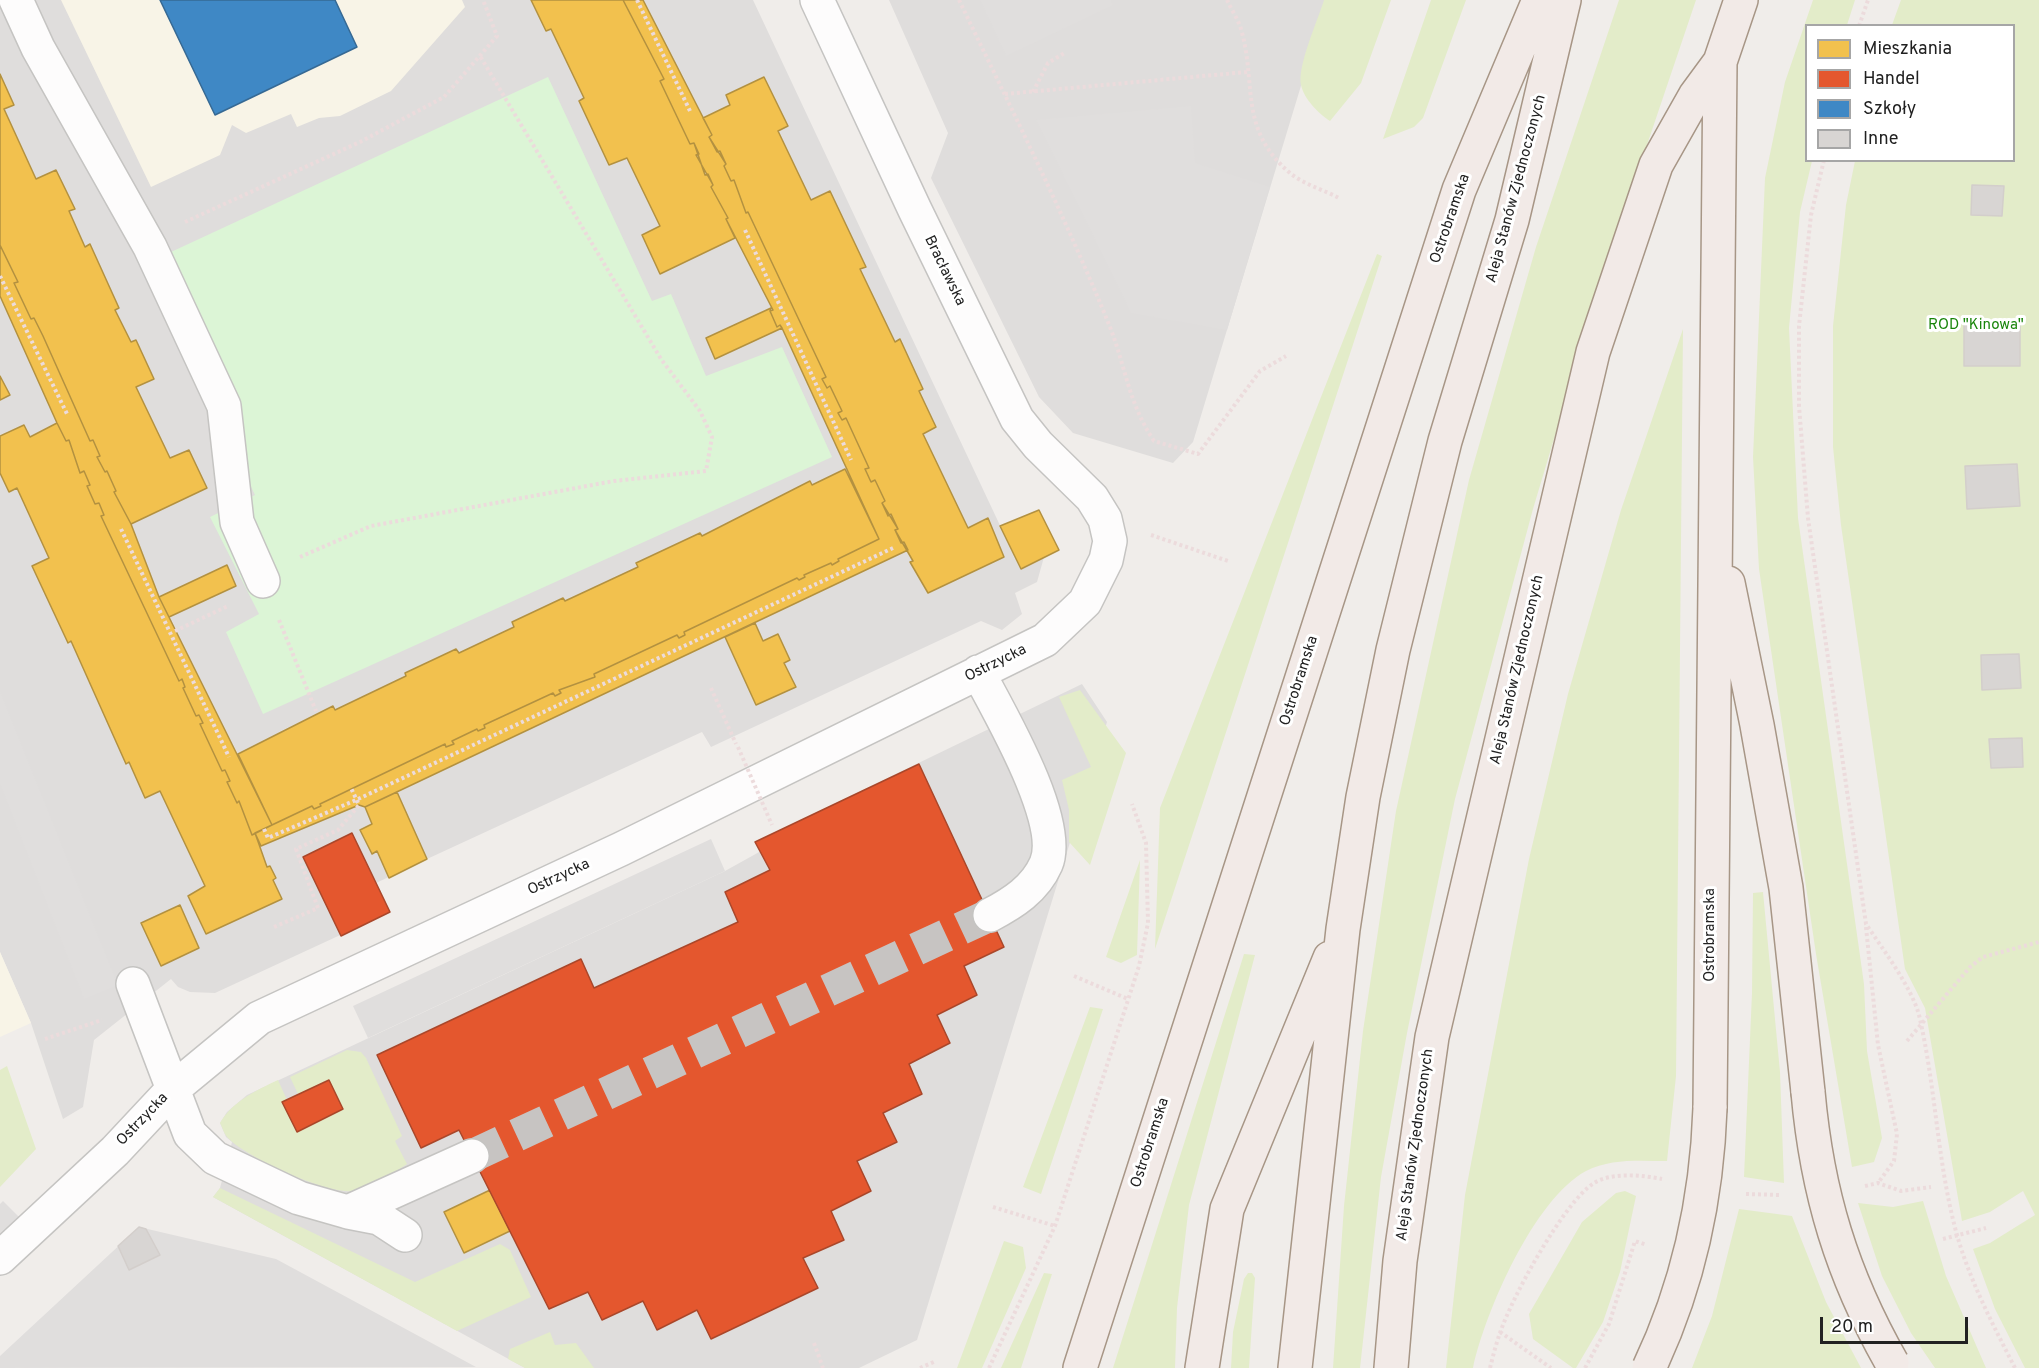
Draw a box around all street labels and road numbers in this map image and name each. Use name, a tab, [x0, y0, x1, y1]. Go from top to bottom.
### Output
street label: Aleja Stanów Zjednoczonych	[1483, 93, 1551, 285]
street label: Ostrobramska	[1427, 172, 1475, 266]
street label: Bracławska	[919, 233, 969, 309]
street label: Aleja Stanów Zjednoczonych	[1487, 573, 1549, 767]
street label: Ostrobramska	[1277, 634, 1323, 728]
street label: Ostrzycka	[962, 641, 1030, 687]
street label: Ostrzycka	[525, 856, 593, 900]
street label: Ostrobramska	[1702, 888, 1720, 982]
street label: Aleja Stanów Zjednoczonych	[1394, 1048, 1438, 1242]
street label: Ostrzycka	[113, 1090, 173, 1150]
street label: Ostrobramska	[1128, 1096, 1174, 1190]

